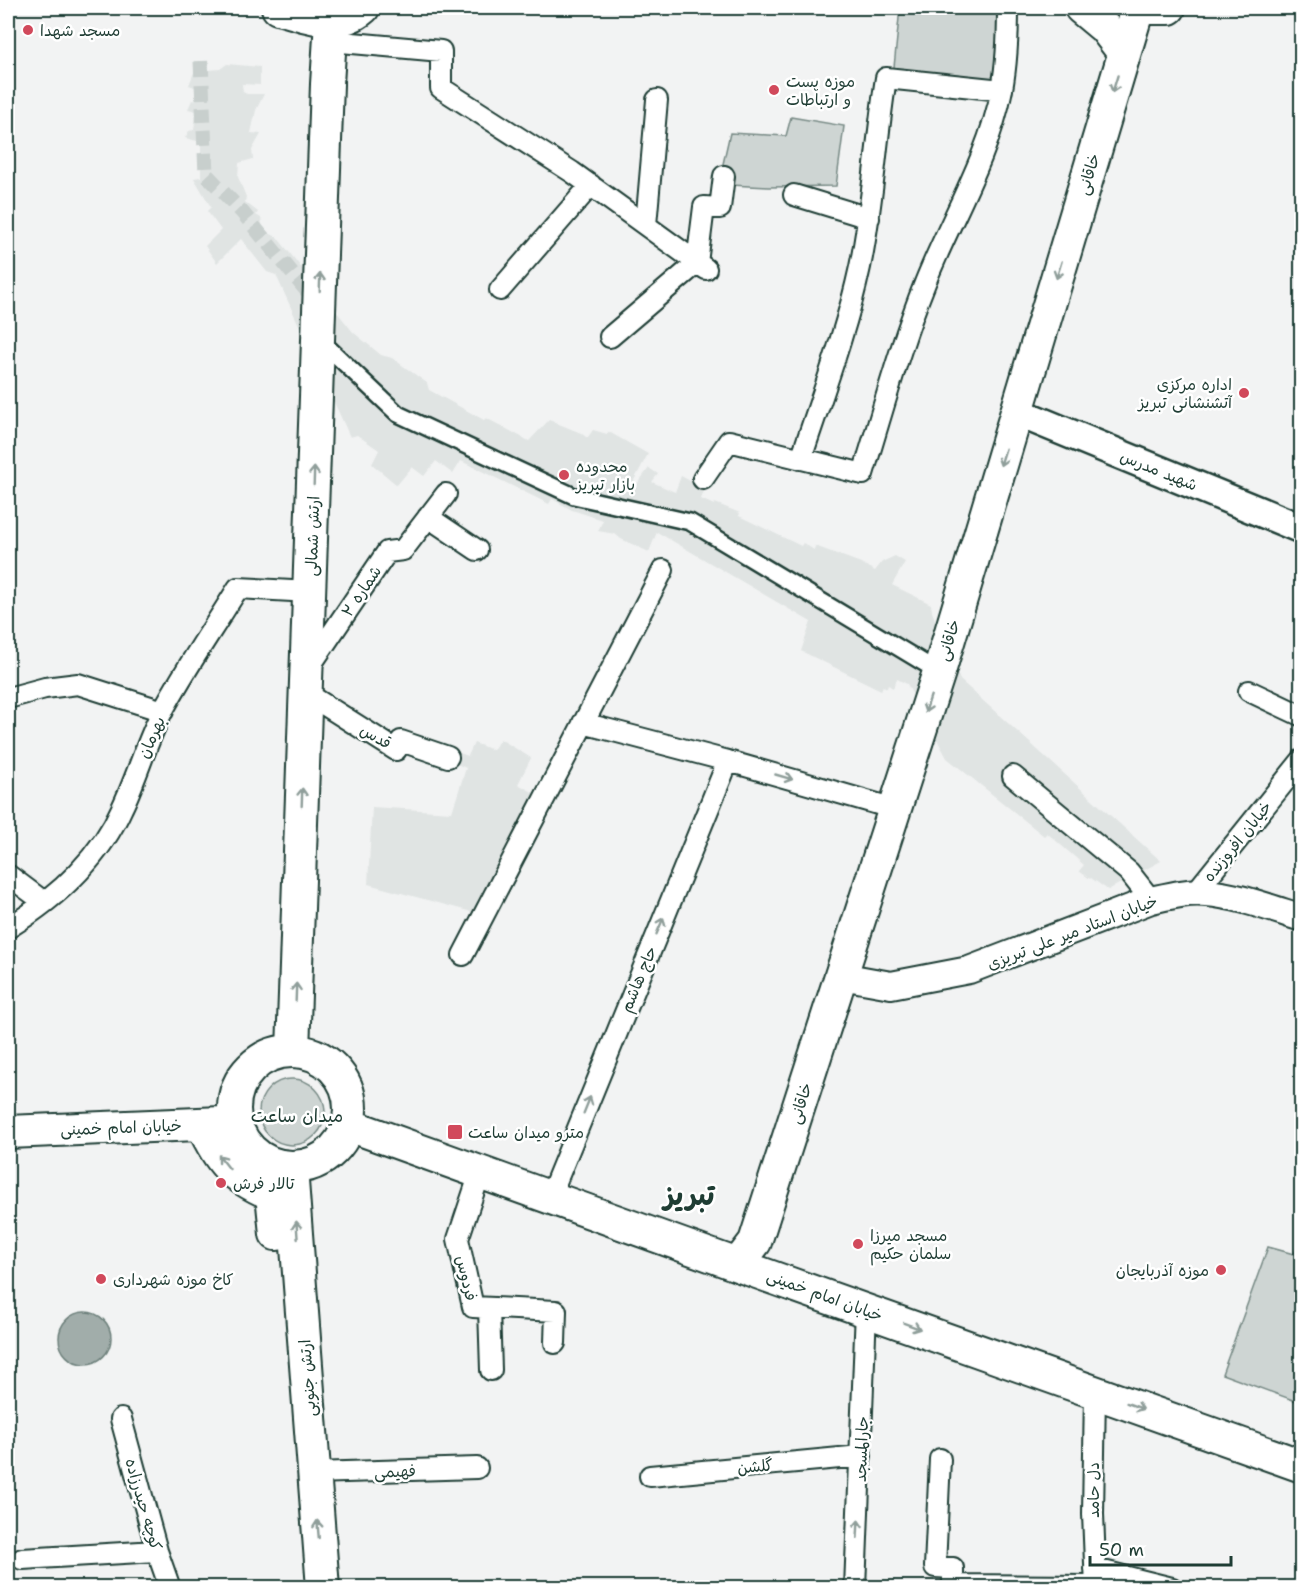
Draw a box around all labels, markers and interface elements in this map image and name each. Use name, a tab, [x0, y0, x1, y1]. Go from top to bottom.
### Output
place label: مسجد شهدا	[40, 20, 120, 41]
marker: مسجد شهدا	[21, 23, 35, 37]
place label: موزه پست و ارتباطات	[786, 71, 855, 110]
one-way arrow	[1109, 74, 1120, 93]
marker: موزه پست و ارتباطات	[767, 83, 781, 97]
street label: خاقانی	[1072, 151, 1105, 197]
one-way arrow	[1053, 260, 1064, 279]
one-way arrow	[314, 272, 326, 292]
place label: اداره مرکزی آتشنشانی تبریز	[1136, 374, 1233, 413]
marker: اداره مرکزی آتشنشانی تبریز	[1237, 386, 1251, 400]
street label: شهید مدرس	[1117, 445, 1201, 495]
one-way arrow	[997, 447, 1008, 466]
place label: محدوده بازار تبریز	[574, 456, 635, 495]
one-way arrow	[308, 467, 319, 487]
marker: محدوده بازار تبریز	[557, 468, 571, 482]
street label: ارتش شمالی	[301, 495, 324, 577]
street label: شماره ۲	[337, 562, 386, 621]
street label: خاقانی	[932, 617, 965, 663]
one-way arrow	[922, 694, 933, 713]
street label: بهرمان	[133, 713, 170, 761]
street label: قدس	[356, 719, 395, 754]
one-way arrow	[775, 772, 794, 783]
one-way arrow	[297, 788, 308, 808]
street label: خیابان افروزنده	[1198, 797, 1276, 886]
street label: خیابان استاد میر علی تبریزی	[984, 890, 1160, 975]
one-way arrow	[655, 918, 666, 936]
street label: حاج هاشم	[615, 943, 664, 1016]
one-way arrow	[290, 983, 301, 1003]
street label: خاقانی	[784, 1080, 817, 1126]
one-way arrow	[582, 1097, 593, 1115]
district label: میدان ساعت	[251, 1104, 343, 1128]
street label: خیابان امام خمینی	[60, 1115, 182, 1142]
place label: مترو میدان ساعت	[468, 1122, 584, 1143]
marker: مترو میدان ساعت	[446, 1123, 464, 1141]
one-way arrow	[217, 1154, 230, 1170]
place label: تالار فرش	[233, 1173, 295, 1194]
marker: تالار فرش	[214, 1176, 228, 1190]
district label: تبریز	[660, 1176, 715, 1214]
one-way arrow	[291, 1221, 302, 1240]
place label: مسجد میرزا سلمان حکیم	[870, 1225, 951, 1266]
marker: مسجد میرزا سلمان حکیم	[851, 1237, 865, 1251]
street label: فردوس	[451, 1253, 482, 1303]
place label: موزه آذربایجان	[1116, 1260, 1209, 1281]
marker: موزه آذربایجان	[1214, 1263, 1228, 1277]
street label: خیابان امام خمینی	[763, 1265, 886, 1328]
place label: کاخ موزه شهرداری	[113, 1269, 234, 1290]
marker: کاخ موزه شهرداری	[94, 1272, 108, 1286]
one-way arrow	[902, 1322, 921, 1333]
street label: ارتش جنوبی	[294, 1339, 321, 1417]
one-way arrow	[1125, 1402, 1144, 1413]
street label: جارالمسجد	[850, 1416, 873, 1482]
street label: گلشن	[736, 1454, 774, 1479]
street label: کوچه حیدرزاده	[120, 1456, 167, 1553]
street label: فهیمی	[374, 1460, 416, 1483]
street label: دل حامد	[1083, 1462, 1104, 1518]
one-way arrow	[312, 1520, 323, 1540]
one-way arrow	[852, 1520, 863, 1540]
scale bar	[1090, 1529, 1231, 1567]
text: 50 m	[1099, 1538, 1144, 1562]

